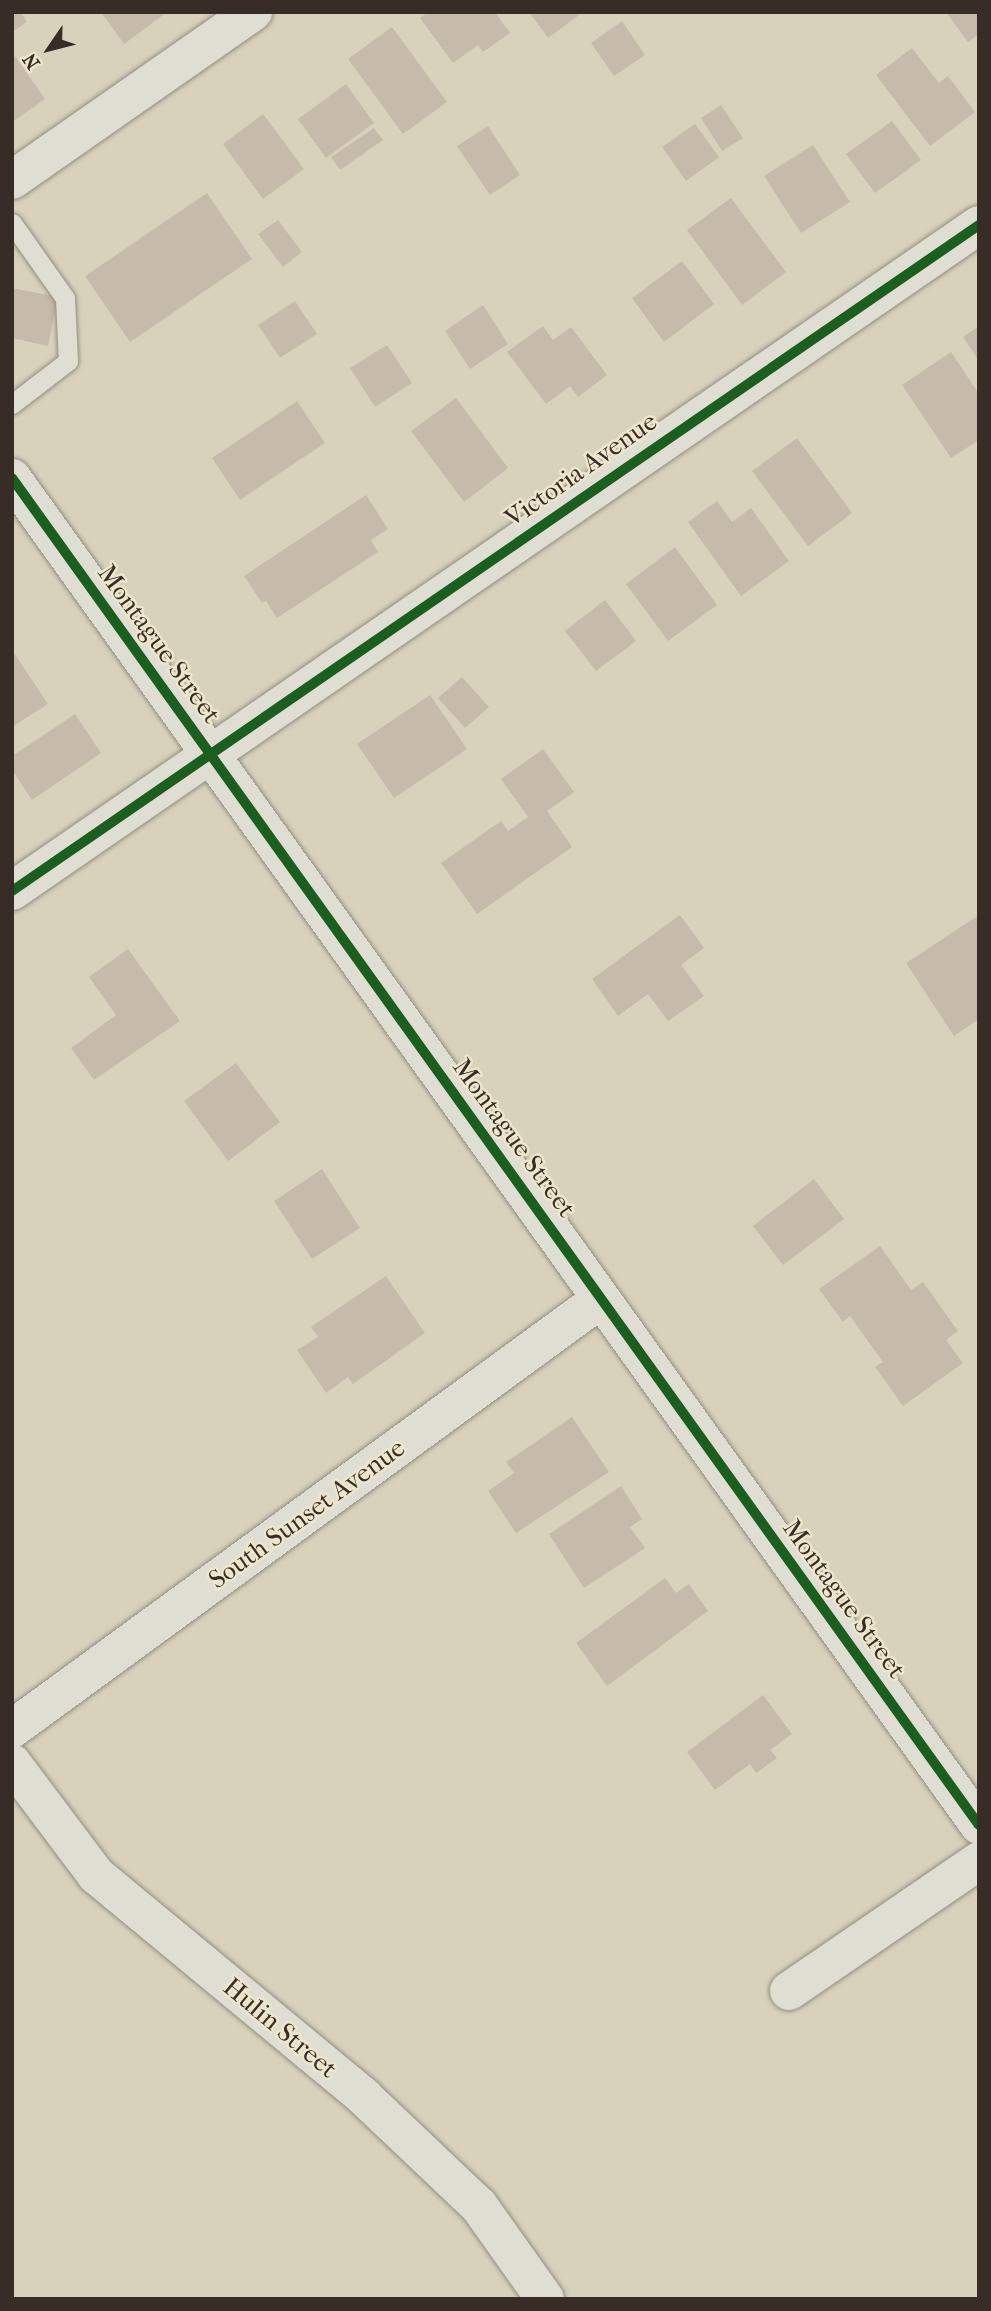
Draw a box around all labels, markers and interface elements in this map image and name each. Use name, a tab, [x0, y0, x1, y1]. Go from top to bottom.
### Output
north arrow	[14, 14, 84, 84]
text: N	[19, 49, 45, 73]
street label: Victoria Avenue	[499, 406, 663, 534]
street label: Montague Street	[91, 559, 227, 729]
street label: Montague Street	[446, 1053, 582, 1223]
street label: South Sunset Avenue	[203, 1432, 411, 1596]
street label: Montague Street	[776, 1514, 912, 1684]
street label: Hulin Street	[217, 1971, 343, 2085]

